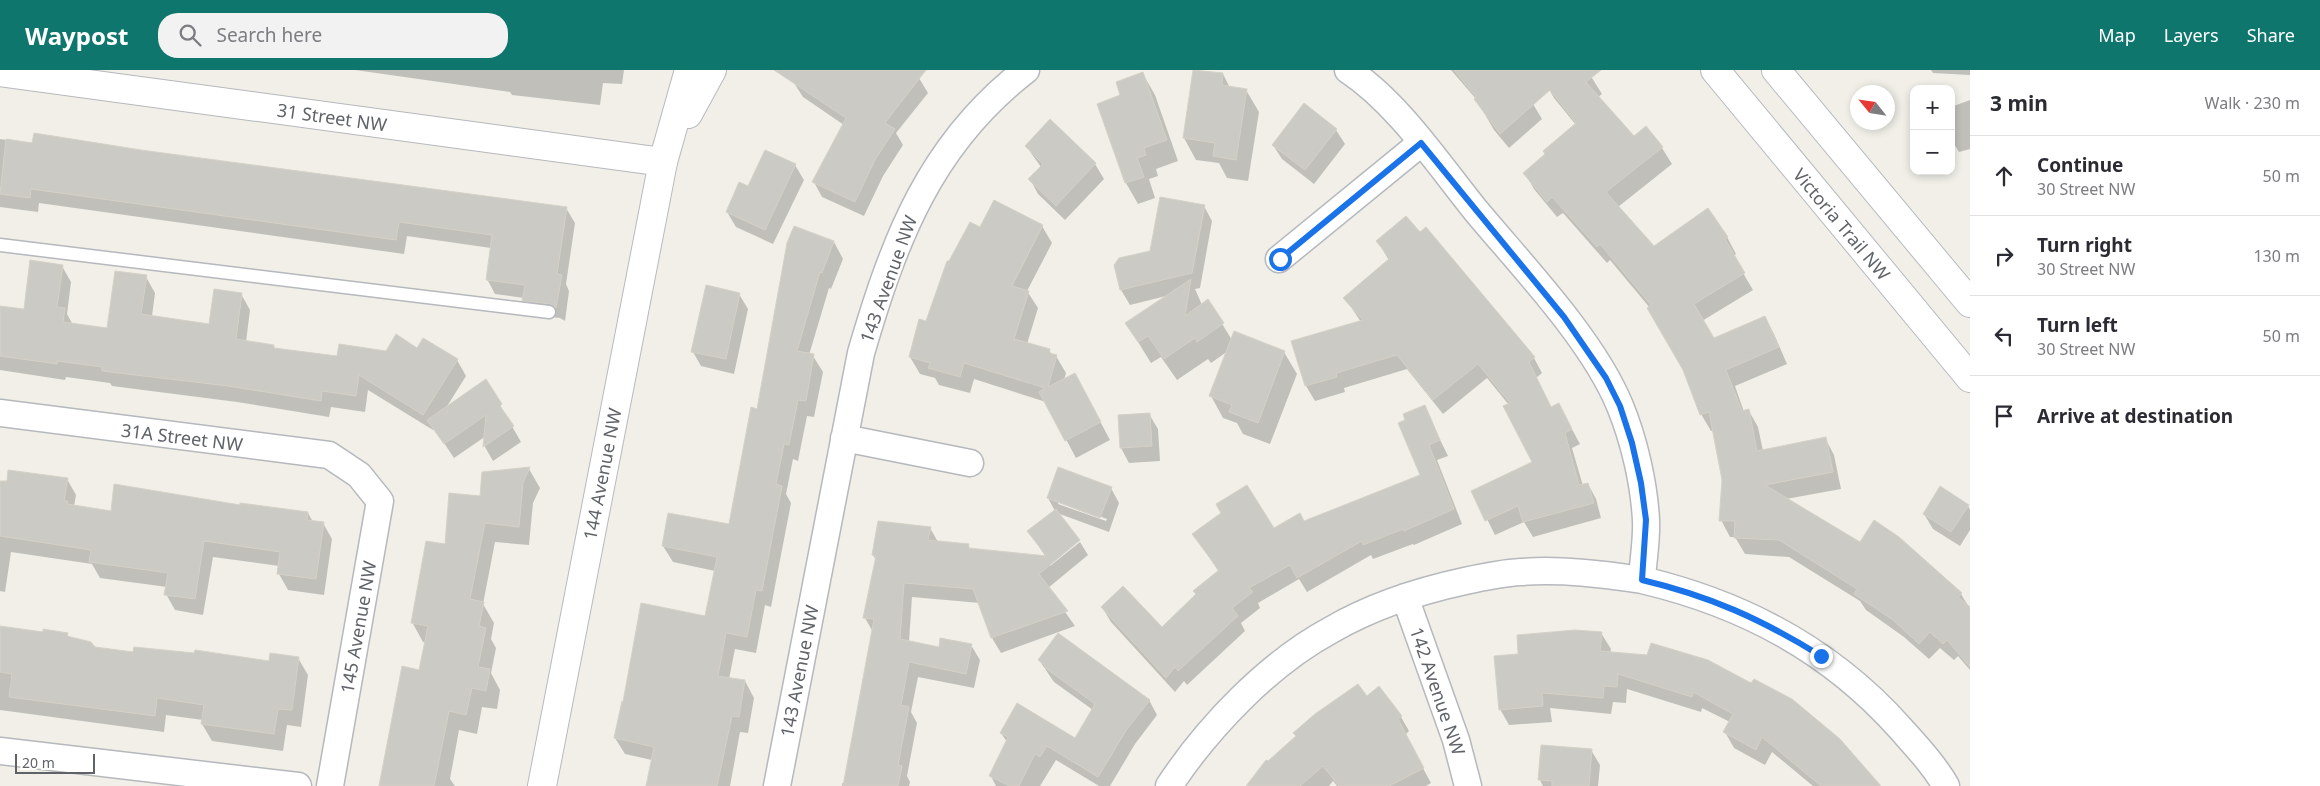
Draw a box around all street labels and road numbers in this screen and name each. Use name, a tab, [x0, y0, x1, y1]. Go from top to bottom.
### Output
street label: 31 Street NW	[276, 97, 389, 137]
street label: Victoria Trail NW	[1788, 163, 1896, 285]
street label: 143 Avenue NW	[854, 212, 922, 346]
street label: 144 Avenue NW	[577, 406, 627, 542]
street label: 31A Street NW	[120, 418, 244, 456]
street label: 145 Avenue NW	[335, 559, 381, 695]
street label: 143 Avenue NW	[774, 603, 824, 739]
street label: 142 Avenue NW	[1405, 624, 1471, 758]

